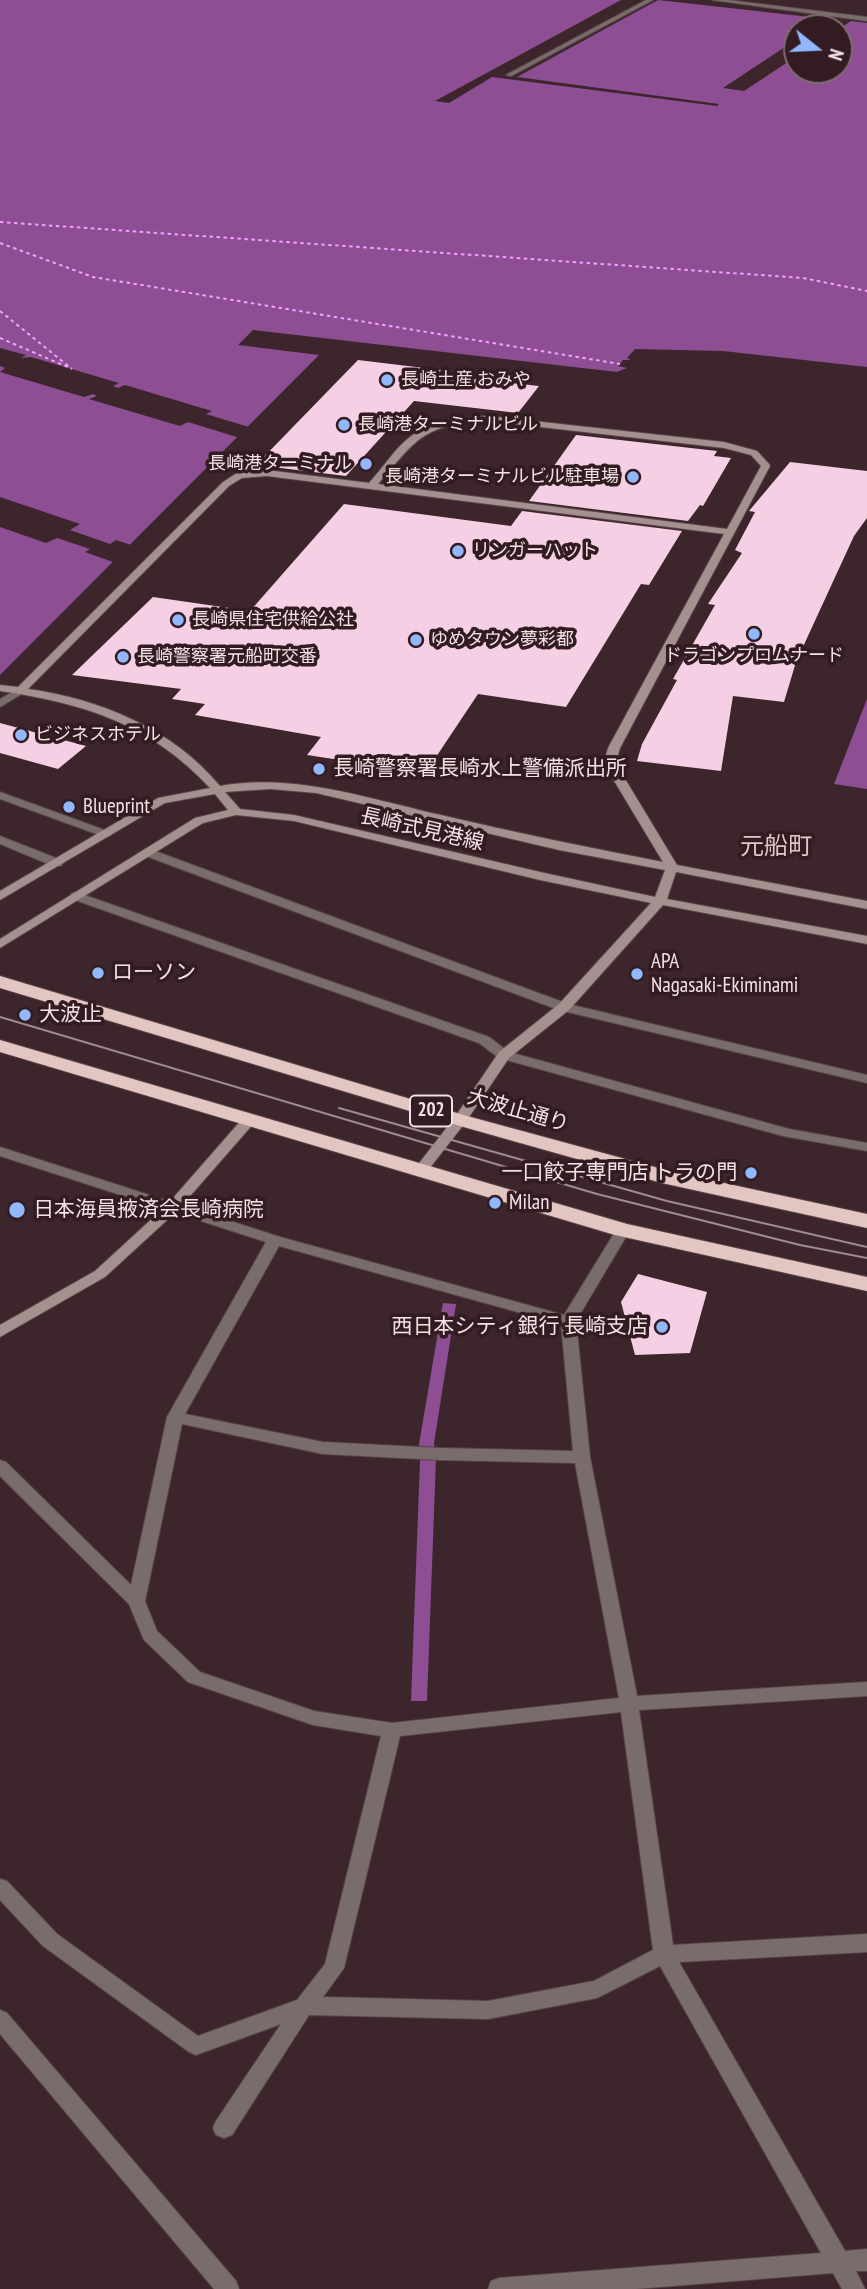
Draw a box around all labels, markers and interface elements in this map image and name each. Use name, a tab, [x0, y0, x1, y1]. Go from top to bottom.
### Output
north arrow	[783, 14, 853, 84]
text: N	[823, 46, 849, 63]
place label: 長崎土産 おみや	[401, 369, 531, 391]
marker: 長崎土産 おみや	[379, 372, 395, 388]
place label: 長崎港ターミナルビル	[358, 414, 538, 436]
marker: 長崎港ターミナルビル	[336, 417, 352, 433]
place label: 長崎港ターミナル	[208, 453, 352, 475]
marker: 長崎港ターミナル	[358, 456, 374, 472]
place label: 長崎港ターミナルビル駐車場	[385, 466, 619, 488]
marker: 長崎港ターミナルビル駐車場	[625, 469, 641, 485]
place label: リンガーハット	[472, 540, 598, 562]
marker: リンガーハット	[450, 543, 466, 559]
place label: 長崎県住宅供給公社	[192, 609, 354, 631]
marker: 長崎県住宅供給公社	[170, 612, 186, 628]
marker: ドラゴンプロムナード	[746, 626, 762, 642]
place label: ゆめタウン夢彩都	[430, 629, 574, 651]
marker: ゆめタウン夢彩都	[408, 632, 424, 648]
place label: ドラゴンプロムナード	[664, 645, 844, 667]
place label: 長崎警察署元船町交番	[137, 646, 317, 668]
marker: 長崎警察署元船町交番	[115, 649, 131, 665]
place label: ビジネスホテル	[35, 724, 161, 746]
marker: ビジネスホテル	[13, 727, 29, 743]
place label: 長崎警察署長崎水上警備派出所	[333, 756, 627, 782]
marker: 長崎警察署長崎水上警備派出所	[311, 761, 327, 777]
place label: Blueprint	[83, 794, 150, 820]
marker: Blueprint	[61, 799, 77, 815]
street label: 長崎式見港線	[358, 804, 486, 856]
district label: 元船町	[740, 833, 812, 861]
place label: APA Nagasaki-Ekiminami	[651, 949, 798, 999]
place label: ローソン	[112, 960, 196, 986]
marker: ローソン	[90, 965, 106, 981]
marker: APA Nagasaki-Ekiminami	[629, 966, 645, 982]
place label: 大波止	[39, 1002, 102, 1028]
marker: 大波止	[17, 1007, 33, 1023]
street label: 大波止通り	[464, 1084, 572, 1138]
road number: 202	[410, 1096, 452, 1126]
place label: 一口餃子専門店 トラの門	[502, 1160, 737, 1186]
marker: 一口餃子専門店 トラの門	[743, 1165, 759, 1181]
place label: Milan	[509, 1190, 549, 1216]
marker: Milan	[487, 1195, 503, 1211]
place label: 日本海員掖済会長崎病院	[33, 1197, 264, 1223]
marker: 日本海員掖済会長崎病院	[7, 1200, 27, 1220]
place label: 西日本シティ銀行 長崎支店	[392, 1314, 648, 1340]
marker: 西日本シティ銀行 長崎支店	[654, 1319, 670, 1335]

